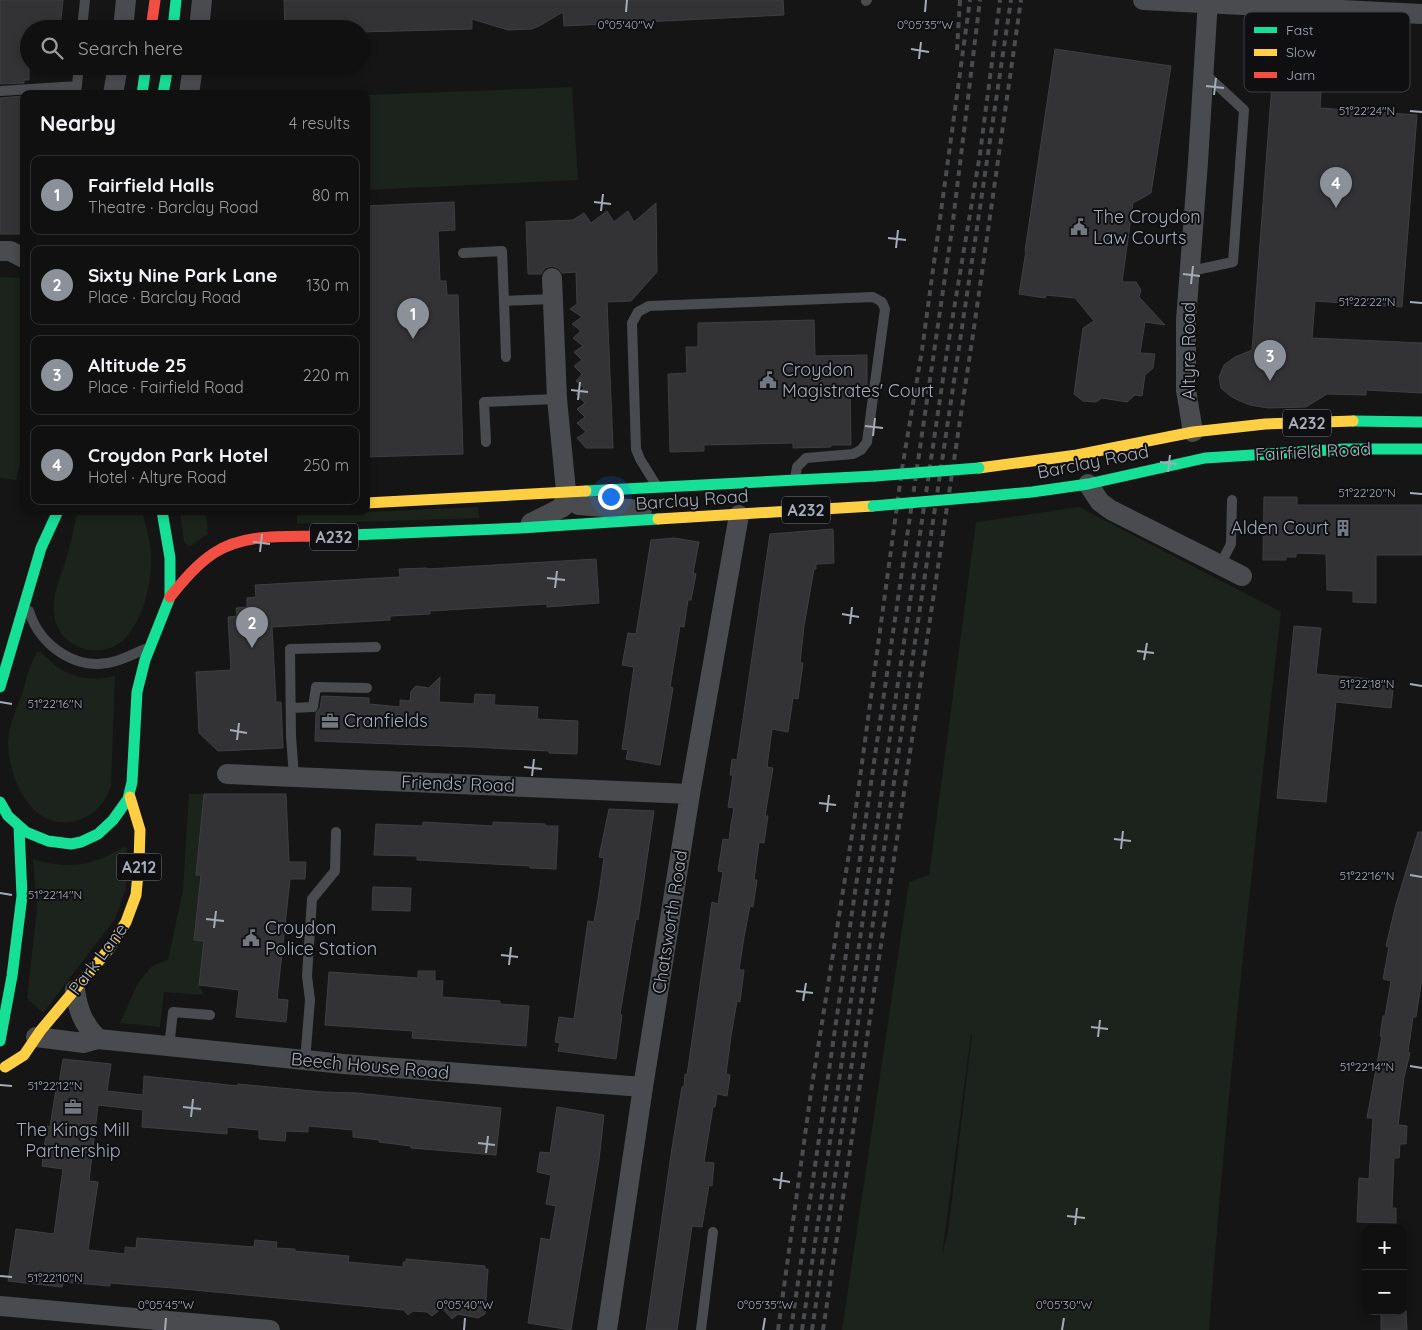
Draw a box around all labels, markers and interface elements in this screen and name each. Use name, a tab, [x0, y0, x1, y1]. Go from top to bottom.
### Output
legend	[1244, 12, 1410, 92]
text: 0°05'40"W	[598, 17, 655, 32]
text: 0°05'35"W	[897, 17, 953, 32]
search box	[20, 20, 370, 75]
text: Fast	[1286, 21, 1314, 39]
icon: search	[38, 34, 66, 62]
text: Search here	[78, 36, 183, 60]
text: Slow	[1286, 43, 1316, 61]
text: Jam	[1286, 66, 1315, 84]
text: 51°22'24"N	[1339, 103, 1395, 118]
text: Nearby	[40, 110, 116, 136]
text: 4 results	[289, 113, 350, 133]
pin: 4	[1320, 167, 1352, 208]
text: Fairfield Halls	[88, 173, 214, 197]
text: 1	[54, 185, 60, 205]
text: 80 m	[312, 185, 349, 205]
text: Theatre · Barclay Road	[88, 197, 258, 217]
place label: The Croydon Law Courts	[1093, 205, 1201, 249]
public building icon: The Croydon Law Courts	[1069, 217, 1089, 237]
text: Sixty Nine Park Lane	[88, 263, 277, 287]
text: 2	[52, 275, 62, 295]
text: 130 m	[306, 275, 349, 295]
text: Place · Barclay Road	[88, 287, 241, 307]
text: 51°22'22"N	[1338, 294, 1396, 309]
pin: 1	[397, 298, 429, 339]
street label: Altyre Road	[1177, 302, 1200, 400]
pin: 3	[1254, 340, 1286, 381]
text: Altitude 25	[88, 353, 187, 377]
place label: Croydon Magistrates' Court	[782, 358, 934, 402]
text: 3	[53, 365, 61, 385]
text: 220 m	[303, 365, 349, 385]
public building icon: Croydon Magistrates' Court	[758, 370, 778, 390]
text: Place · Fairfield Road	[88, 377, 244, 397]
road number: A232	[1283, 409, 1331, 436]
street label: Fairfield Road	[1254, 437, 1372, 466]
street label: Barclay Road	[1035, 439, 1151, 484]
text: Croydon Park Hotel	[88, 443, 268, 467]
text: 4	[52, 455, 62, 475]
text: 250 m	[303, 455, 349, 475]
text: Hotel · Altyre Road	[88, 467, 227, 487]
your location	[598, 484, 624, 510]
street label: Barclay Road	[635, 484, 749, 515]
text: 51°22'20"N	[1338, 485, 1396, 500]
road number: A232	[782, 496, 830, 524]
place label: Alden Court	[1231, 516, 1329, 539]
building icon: Alden Court	[1333, 518, 1353, 538]
road number: A232	[310, 524, 358, 550]
pin: 2	[236, 607, 268, 648]
text: 51°22'18"N	[1340, 676, 1394, 691]
text: 51°22'16"N	[28, 696, 82, 711]
place label: Cranfields	[344, 709, 428, 732]
office icon: Cranfields	[320, 711, 340, 731]
street label: Friends' Road	[401, 770, 515, 797]
street label: Chatsworth Road	[647, 848, 692, 995]
road number: A212	[116, 854, 162, 880]
text: 51°22'16"N	[1340, 868, 1394, 883]
text: 51°22'14"N	[28, 887, 82, 902]
place label: Croydon Police Station	[265, 916, 377, 960]
street label: Park Lane	[63, 918, 132, 999]
public building icon: Croydon Police Station	[241, 928, 261, 948]
street label: Beech House Road	[290, 1047, 450, 1084]
text: 51°22'14"N	[1340, 1059, 1394, 1074]
text: 51°22'12"N	[28, 1078, 83, 1093]
office icon: The Kings Mill Partnership	[63, 1097, 83, 1117]
place label: The Kings Mill Partnership	[16, 1118, 130, 1162]
map controls	[1362, 1225, 1407, 1315]
button: +	[1362, 1225, 1407, 1270]
text: 51°22'10"N	[27, 1270, 83, 1285]
button: −	[1362, 1270, 1407, 1315]
text: 0°05'45"W	[138, 1297, 195, 1312]
text: 0°05'40"W	[437, 1297, 494, 1312]
text: 0°05'35"W	[737, 1297, 793, 1312]
text: 0°05'30"W	[1036, 1297, 1093, 1312]

